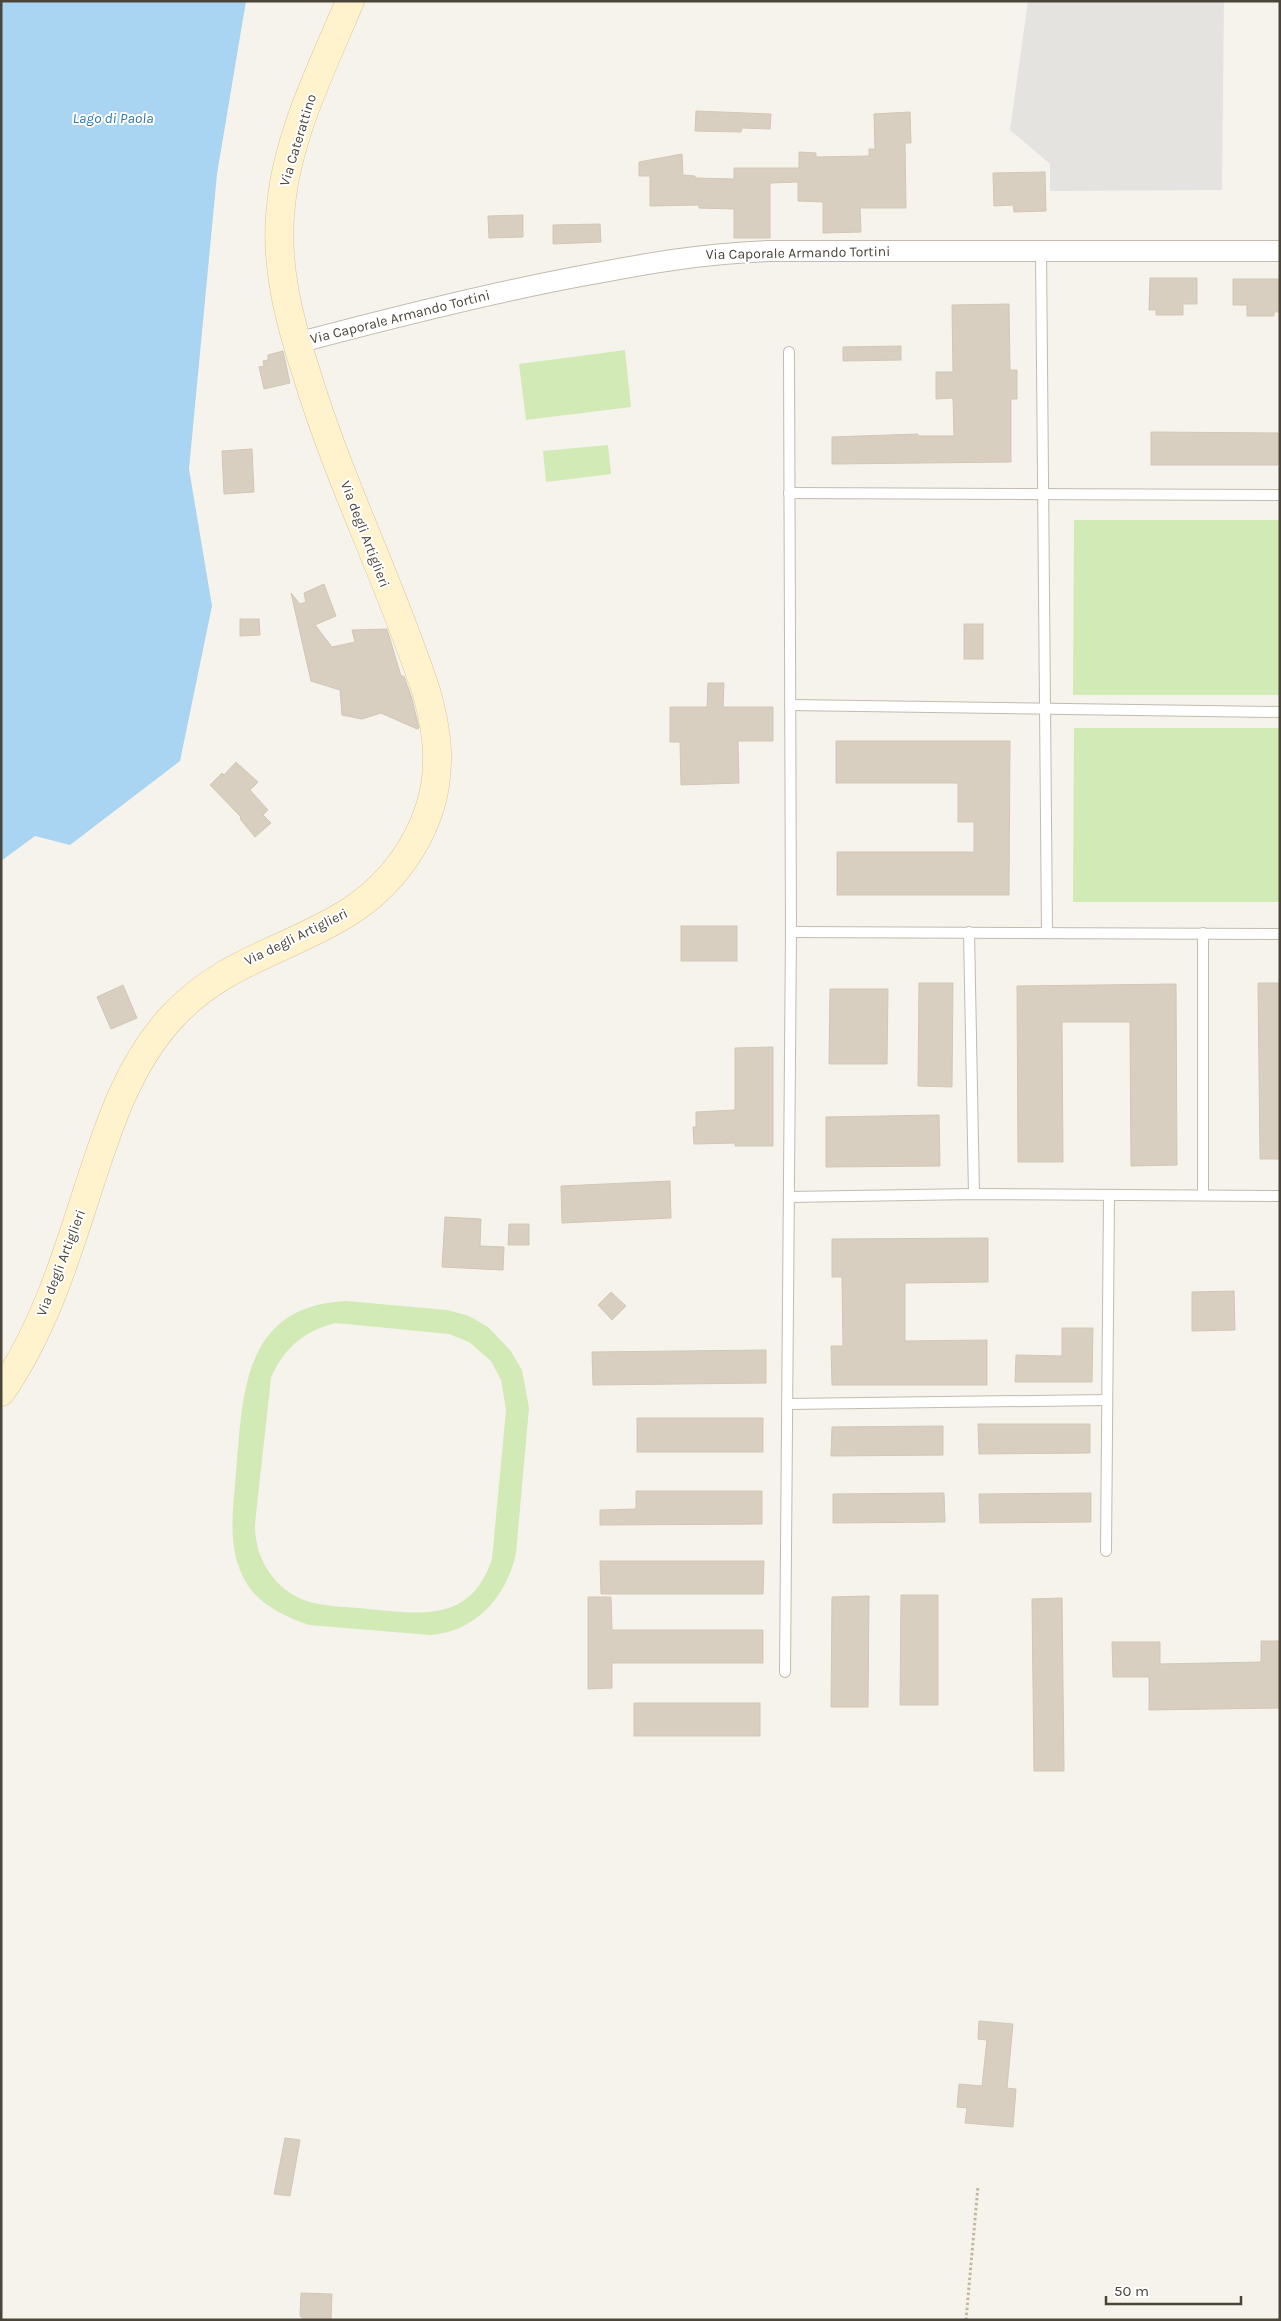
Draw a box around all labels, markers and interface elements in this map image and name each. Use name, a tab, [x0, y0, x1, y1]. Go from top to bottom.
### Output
street label: Via Caterattino	[276, 92, 320, 188]
water label: Lago di Paola	[72, 109, 154, 127]
street label: Via Caporale Armando Tortini	[706, 243, 890, 263]
street label: Via Caporale Armando Tortini	[308, 286, 492, 348]
street label: Via degli Artiglieri	[337, 478, 393, 590]
street label: Via degli Artiglieri	[242, 905, 350, 969]
street label: Via degli Artiglieri	[33, 1207, 89, 1319]
scale bar	[1106, 2274, 1241, 2306]
text: 50 m	[1114, 2282, 1149, 2300]

